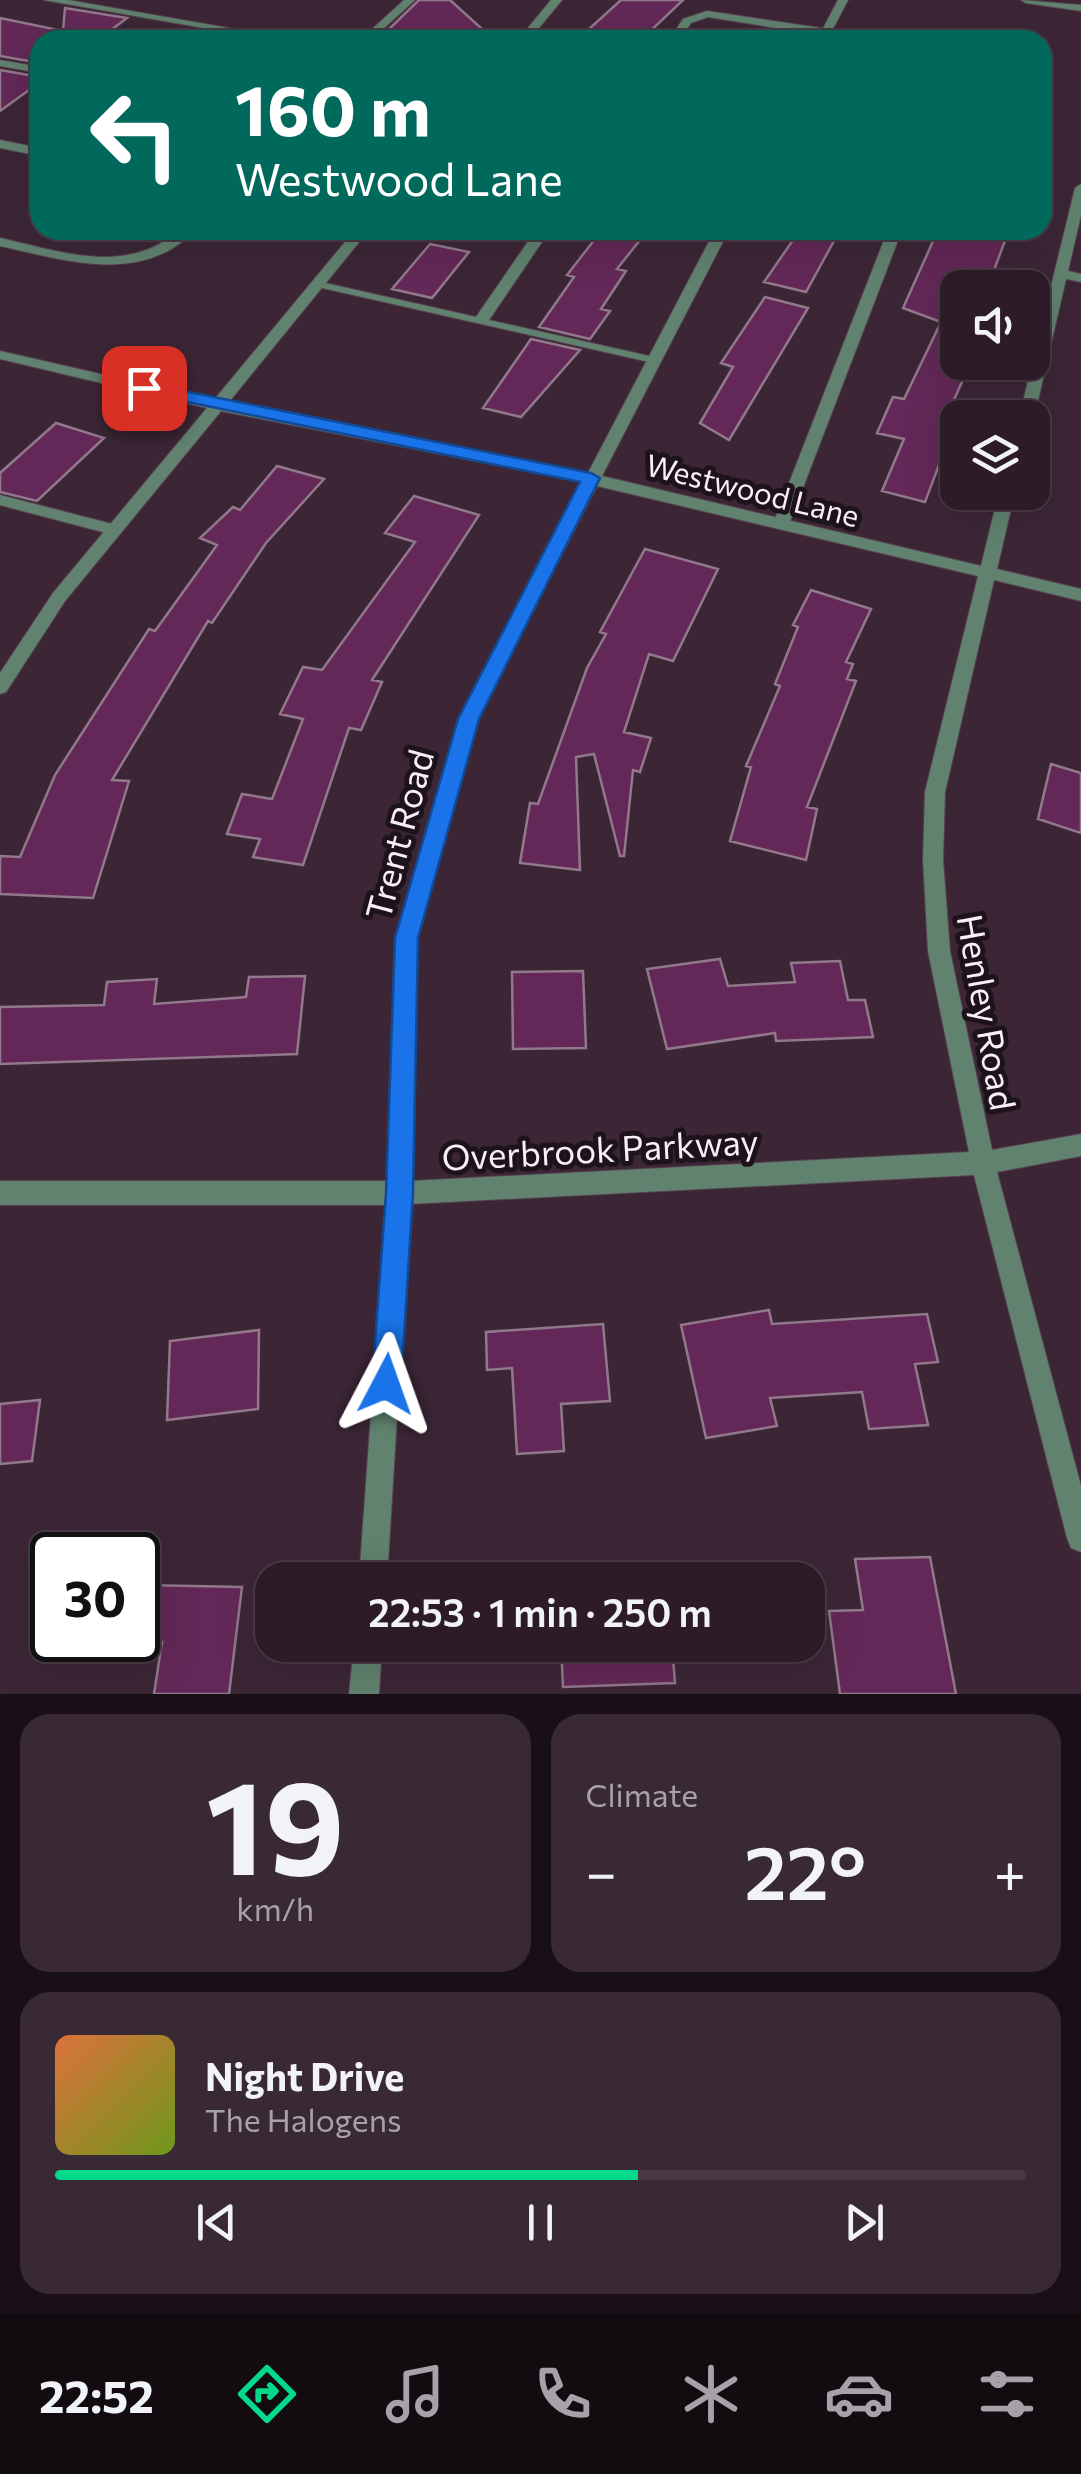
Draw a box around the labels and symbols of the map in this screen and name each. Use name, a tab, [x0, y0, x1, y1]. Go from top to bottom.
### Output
pin	[102, 346, 187, 431]
street label: Westwood Lane	[643, 445, 863, 533]
street label: Trent Road	[355, 744, 441, 924]
street label: Henley Road	[950, 911, 1026, 1113]
street label: Overbrook Parkway	[441, 1118, 759, 1178]
position arrow	[334, 1332, 438, 1436]
speed limit sign: 30	[30, 1532, 160, 1662]

